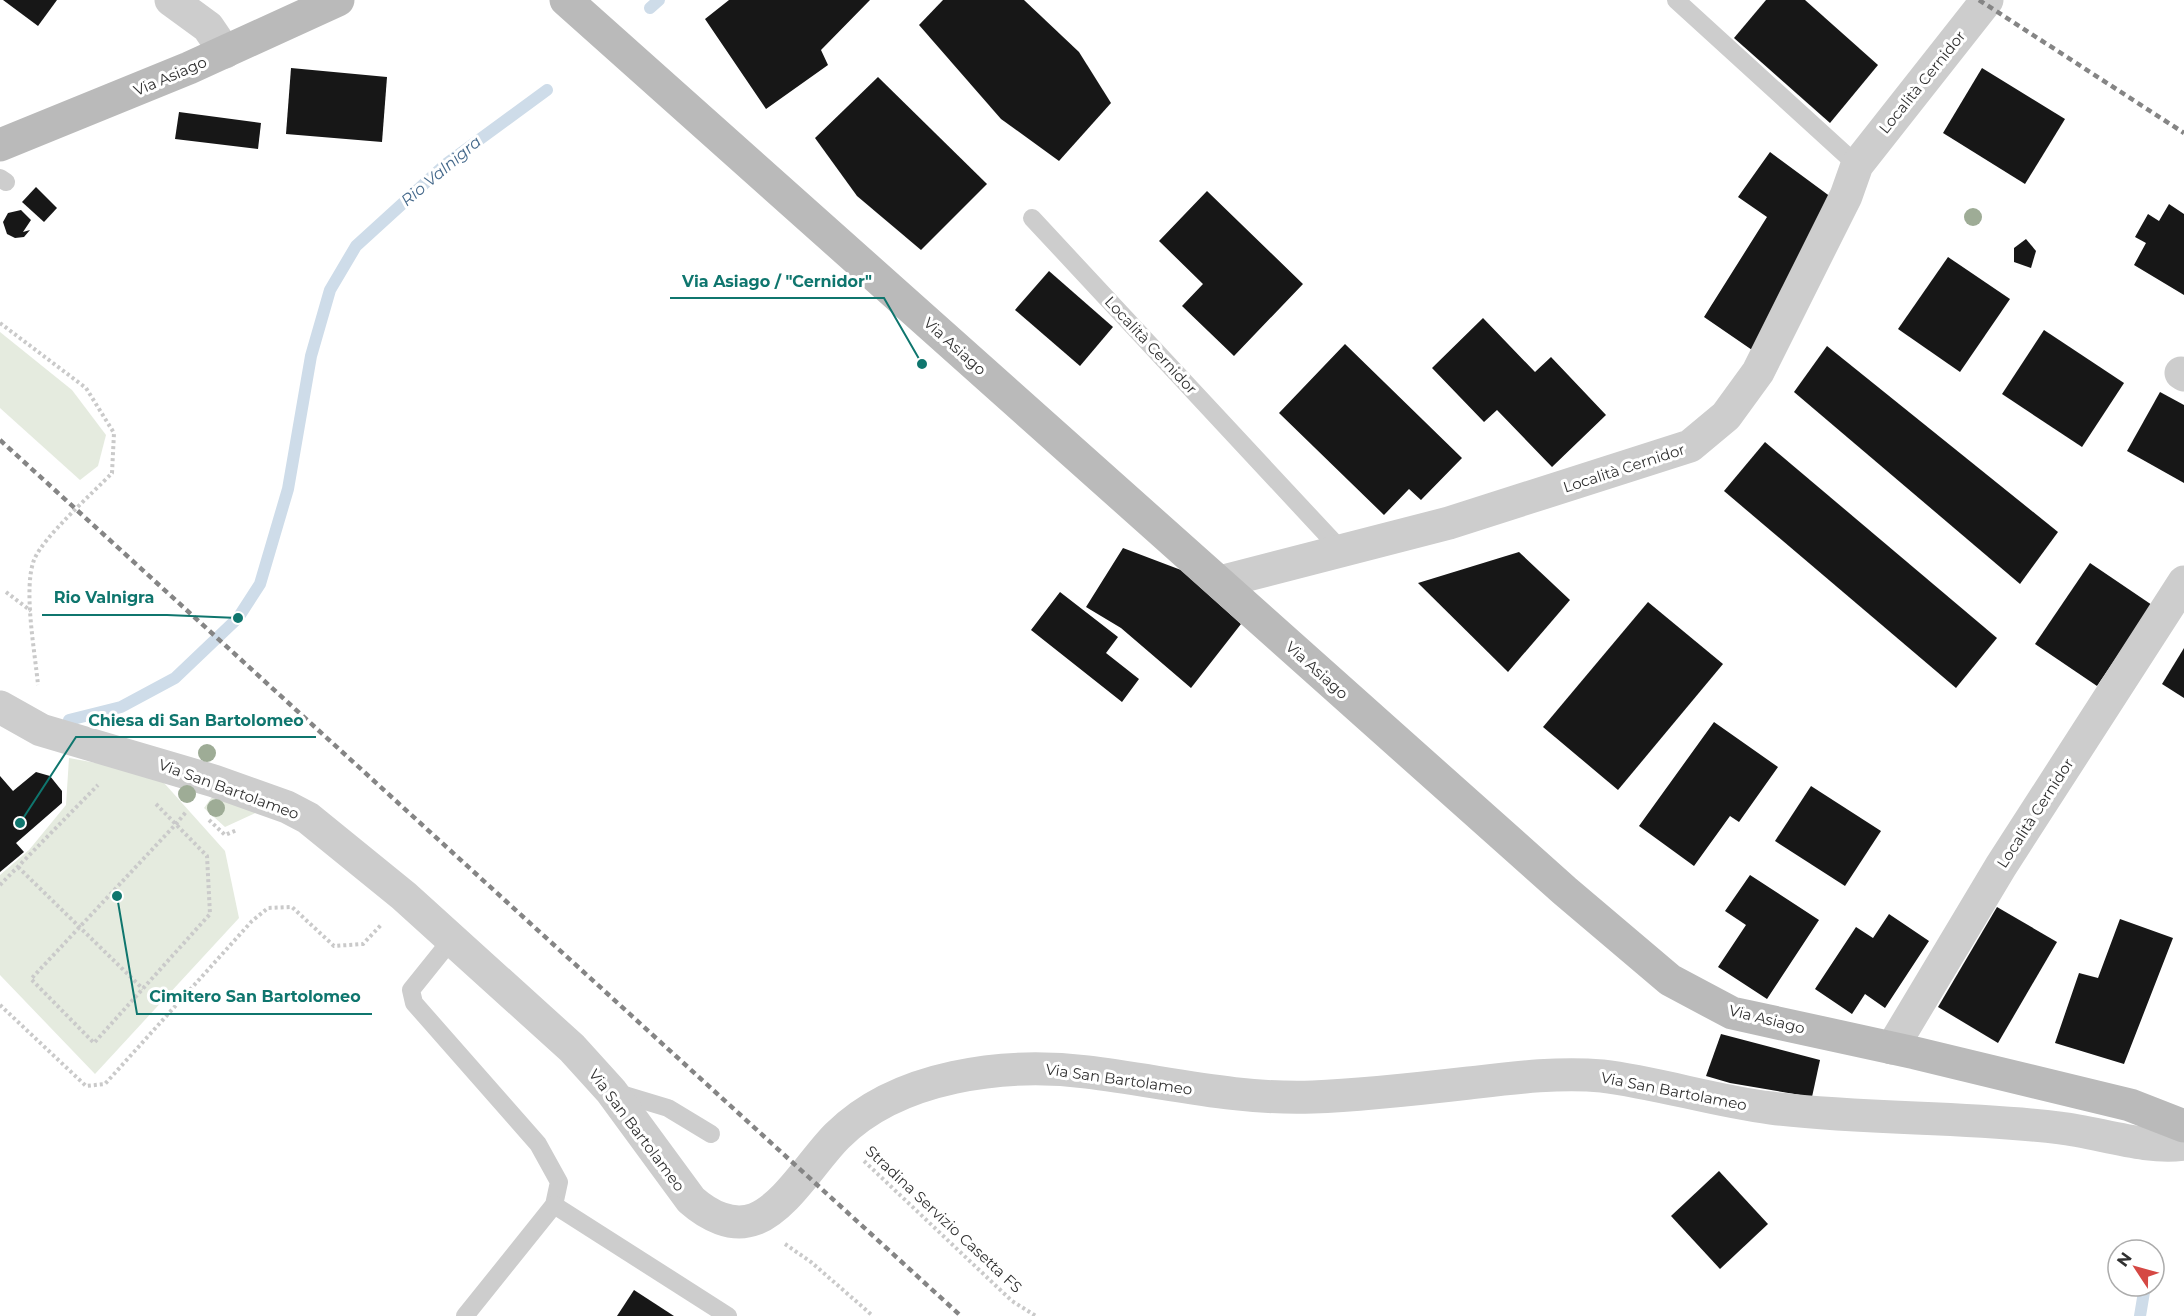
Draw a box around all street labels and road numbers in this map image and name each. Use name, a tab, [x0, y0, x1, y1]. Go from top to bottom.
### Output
street label: Località Cernidor	[1875, 27, 1969, 137]
street label: Via Asiago	[131, 52, 209, 100]
street label: Località Cernidor	[1101, 292, 1201, 398]
street label: Via Asiago	[920, 313, 990, 379]
street label: Località Cernidor	[1561, 439, 1687, 497]
street label: Via Asiago	[1282, 637, 1352, 703]
street label: Via San Bartolameo	[156, 755, 302, 823]
street label: Località Cernidor	[1992, 755, 2078, 871]
street label: Via Asiago	[1727, 1000, 1807, 1038]
street label: Via San Bartolameo	[1044, 1059, 1194, 1099]
street label: Via San Bartolameo	[585, 1065, 689, 1195]
street label: Via San Bartolameo	[1600, 1068, 1748, 1114]
street label: Stradina Servizio Casetta FS	[862, 1141, 1026, 1297]

